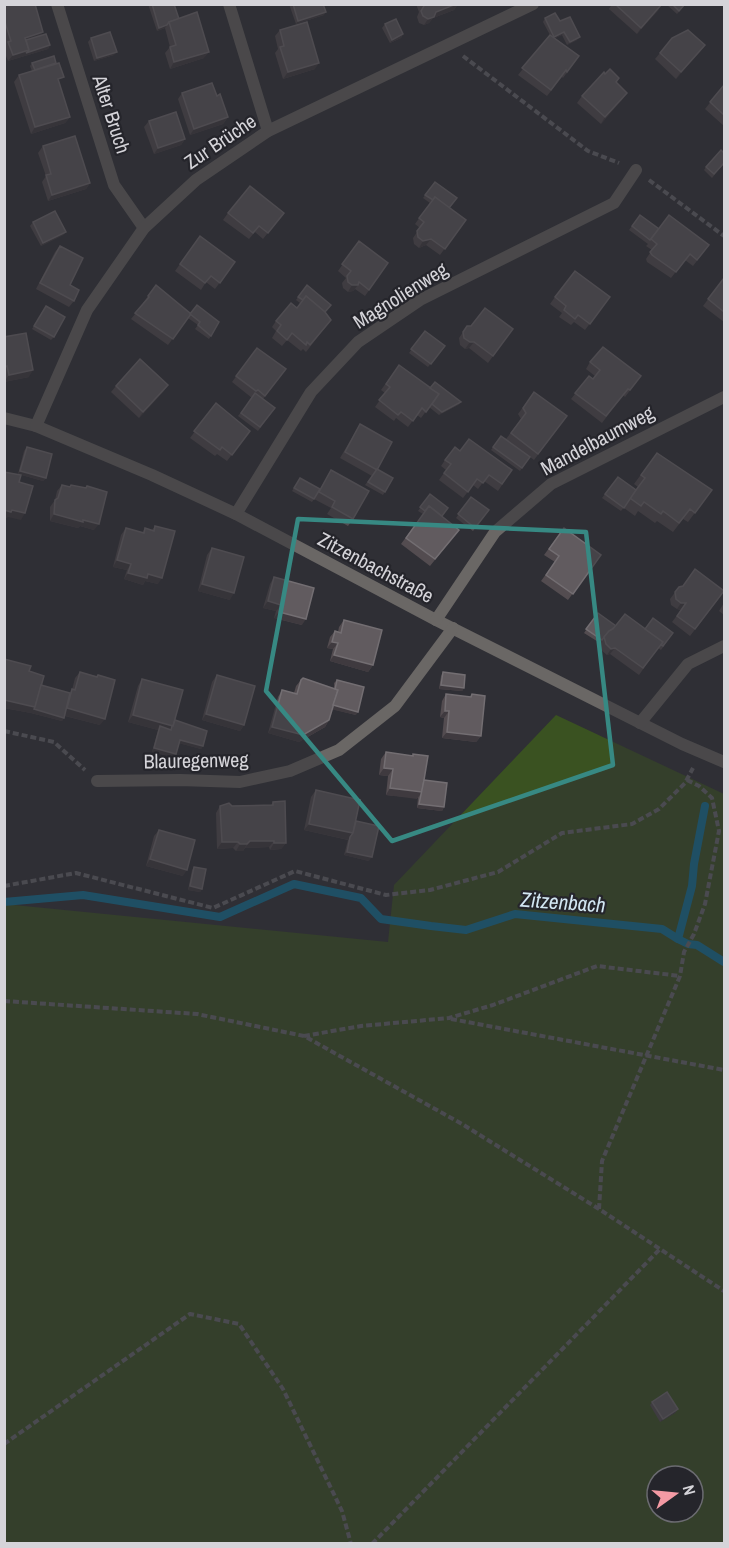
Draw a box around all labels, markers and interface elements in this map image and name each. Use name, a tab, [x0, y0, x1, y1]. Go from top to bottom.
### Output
street label: Alter Bruch	[86, 70, 137, 157]
street label: Zur Brüche	[179, 107, 261, 175]
street label: Magnolienweg	[348, 255, 452, 335]
street label: Mandelbaumweg	[536, 399, 658, 481]
street label: Zitzenbachstraße	[313, 525, 439, 609]
street label: Blauregenweg	[143, 746, 249, 774]
water label: Zitzenbach	[518, 884, 607, 919]
north arrow	[645, 1464, 705, 1524]
text: N	[678, 1483, 701, 1498]

